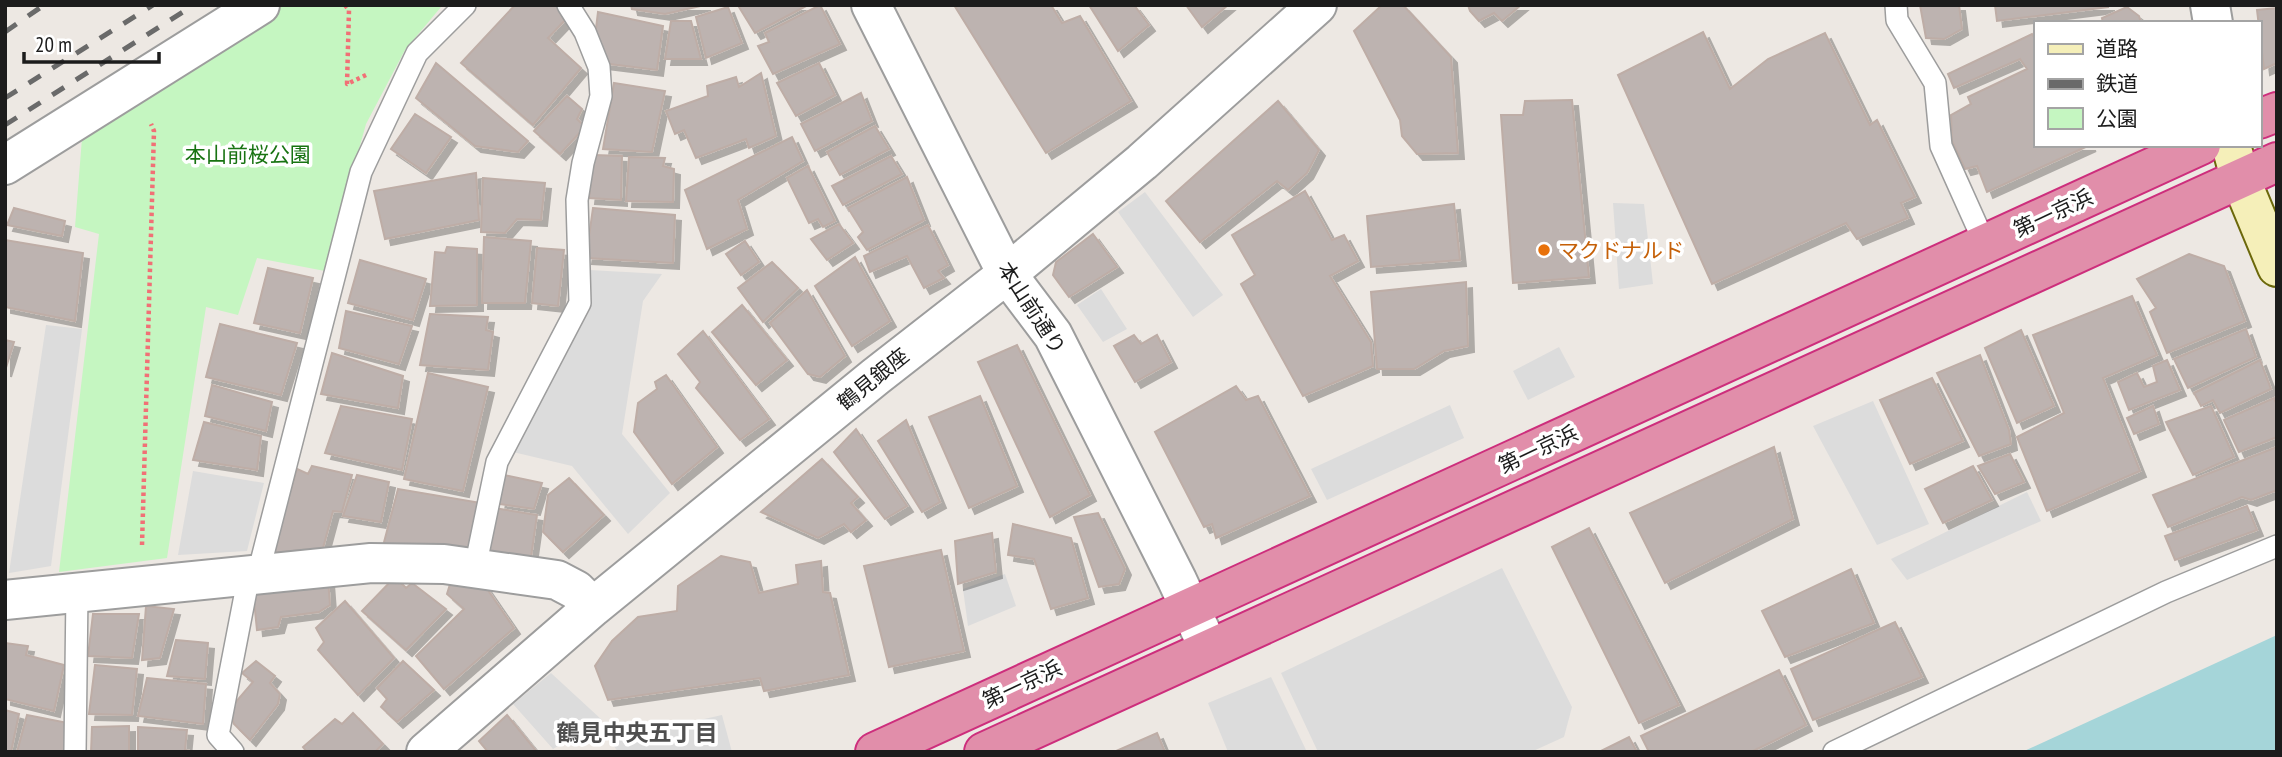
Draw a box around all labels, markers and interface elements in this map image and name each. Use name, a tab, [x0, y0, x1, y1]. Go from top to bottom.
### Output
scale bar	[24, 21, 159, 65]
legend	[2034, 21, 2261, 147]
text: 20 m	[35, 31, 72, 58]
text: 道路	[2096, 35, 2138, 62]
text: 鉄道	[2096, 70, 2138, 97]
text: 公園	[2096, 105, 2138, 132]
park label: 本山前桜公園	[185, 141, 311, 168]
street label: 第一京浜	[2009, 183, 2097, 243]
place label: マクドナルド	[1558, 237, 1684, 264]
marker: マクドナルド	[1536, 242, 1552, 258]
street label: 本山前通り	[992, 257, 1072, 359]
street label: 鶴見銀座	[832, 342, 914, 416]
street label: 第一京浜	[1494, 419, 1582, 479]
street label: 第一京浜	[978, 654, 1066, 714]
district label: 鶴見中央五丁目	[557, 718, 718, 747]

